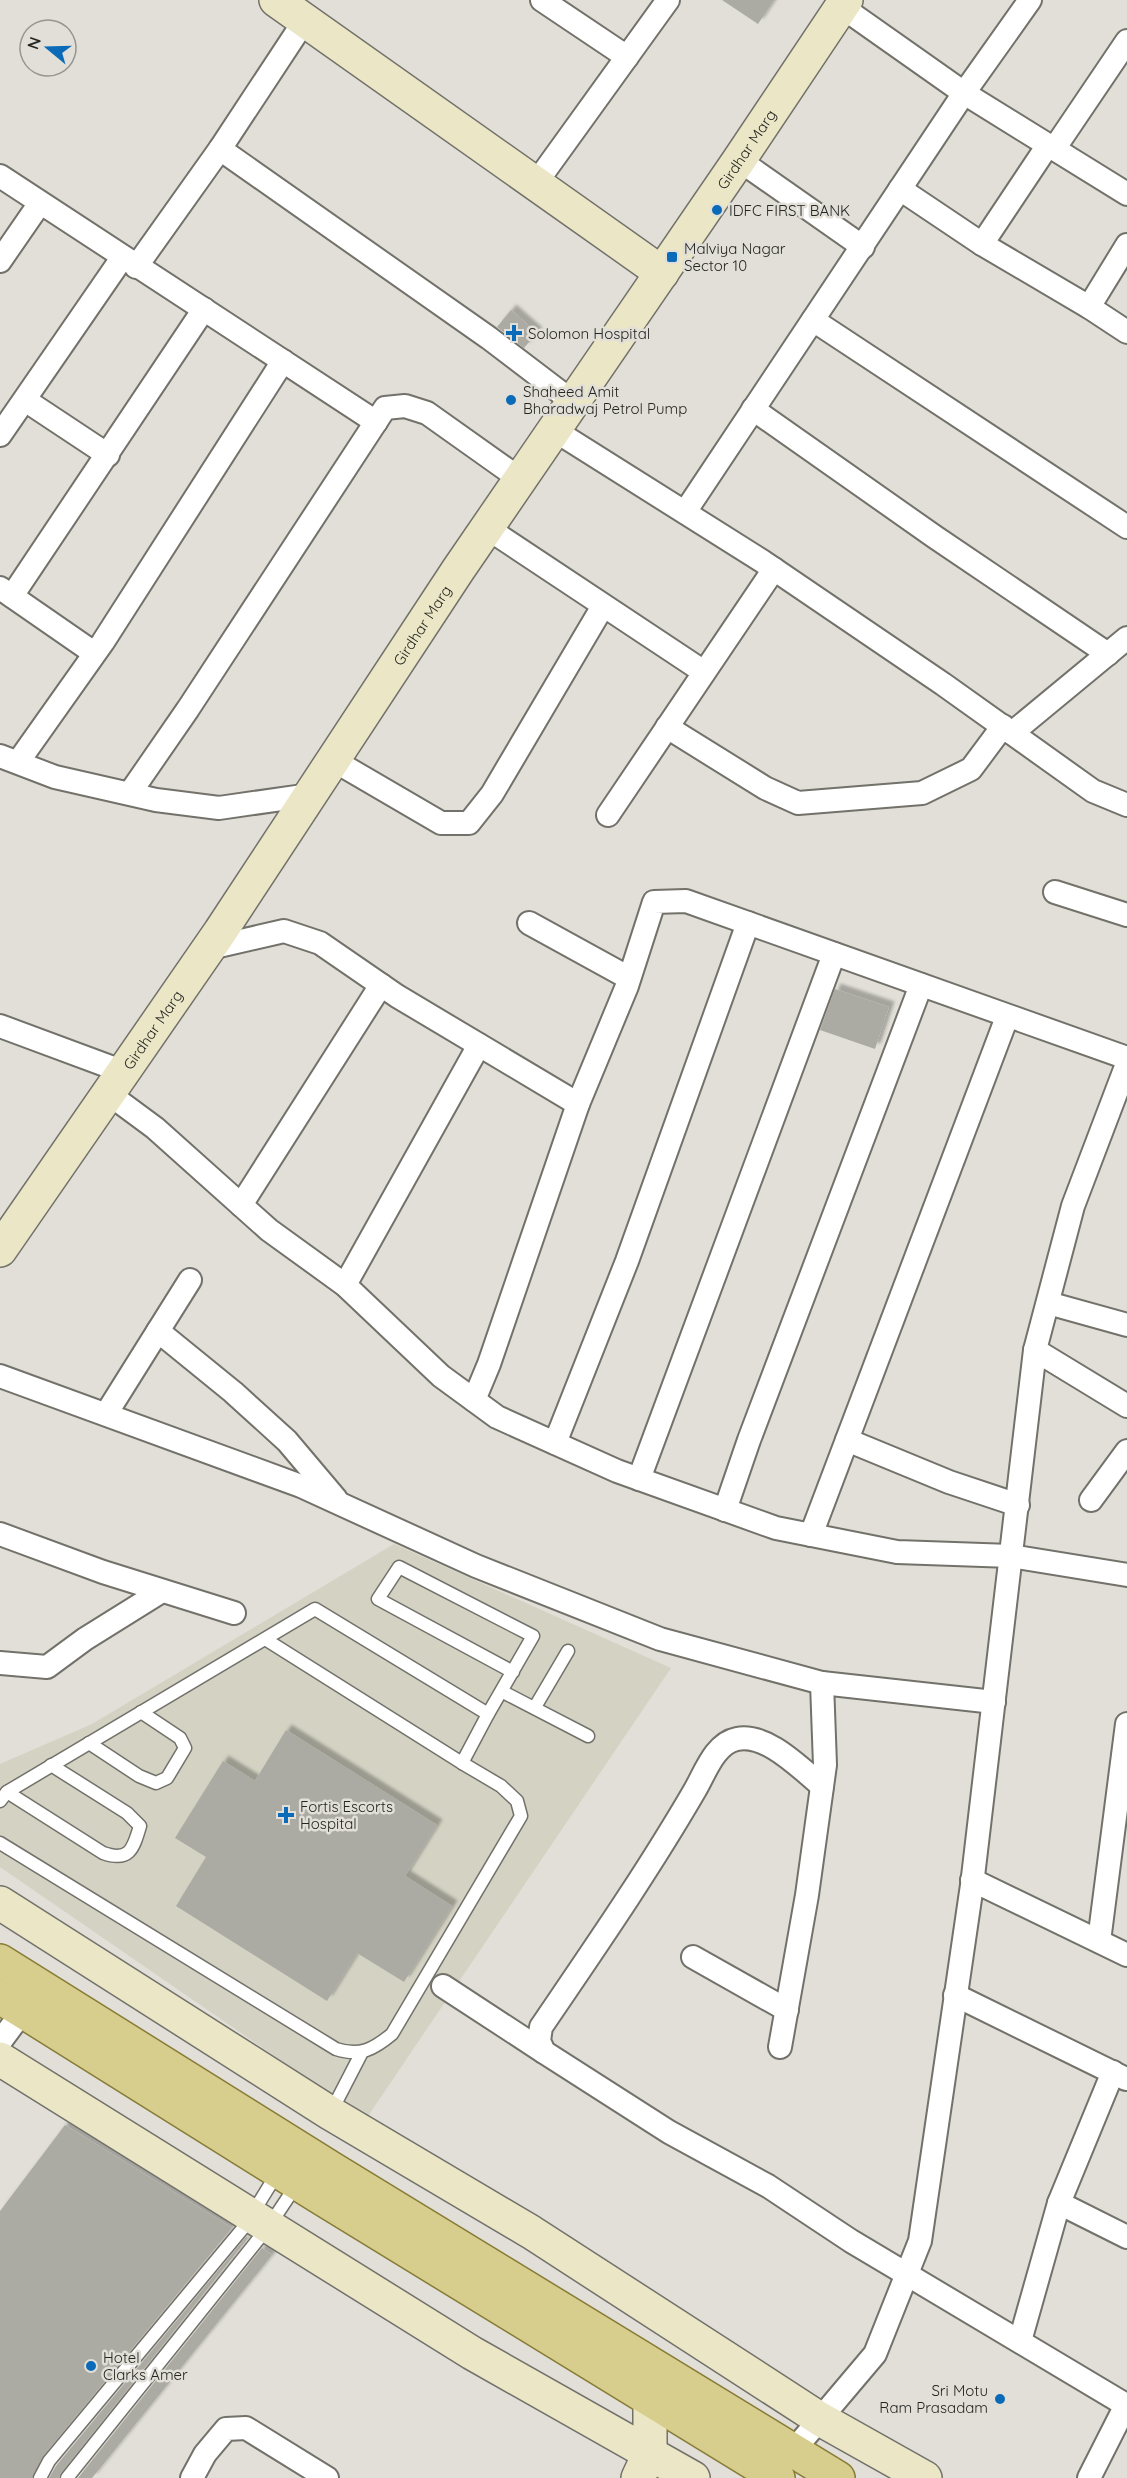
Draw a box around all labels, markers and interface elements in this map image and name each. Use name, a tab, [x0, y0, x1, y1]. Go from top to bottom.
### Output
north arrow	[18, 18, 78, 78]
text: N	[22, 34, 45, 52]
street label: Girdhar Marg	[712, 106, 780, 193]
place label: IDFC FIRST BANK	[729, 201, 850, 220]
marker: IDFC FIRST BANK	[710, 203, 724, 217]
place label: Malviya Nagar Sector 10	[684, 239, 786, 275]
marker: Malviya Nagar Sector 10	[665, 250, 679, 264]
marker: Solomon Hospital	[505, 324, 523, 342]
place label: Solomon Hospital	[528, 324, 650, 343]
place label: Shaheed Amit Bharadwaj Petrol Pump	[523, 382, 687, 418]
marker: Shaheed Amit Bharadwaj Petrol Pump	[504, 393, 518, 407]
street label: Girdhar Marg	[389, 581, 455, 669]
street label: Girdhar Marg	[118, 986, 187, 1073]
place label: Fortis Escorts Hospital	[300, 1797, 393, 1833]
marker: Fortis Escorts Hospital	[277, 1806, 295, 1824]
place label: Hotel Clarks Amer	[103, 2348, 188, 2384]
marker: Hotel Clarks Amer	[84, 2359, 98, 2373]
place label: Sri Motu Ram Prasadam	[879, 2381, 988, 2417]
marker: Sri Motu Ram Prasadam	[993, 2392, 1007, 2406]

